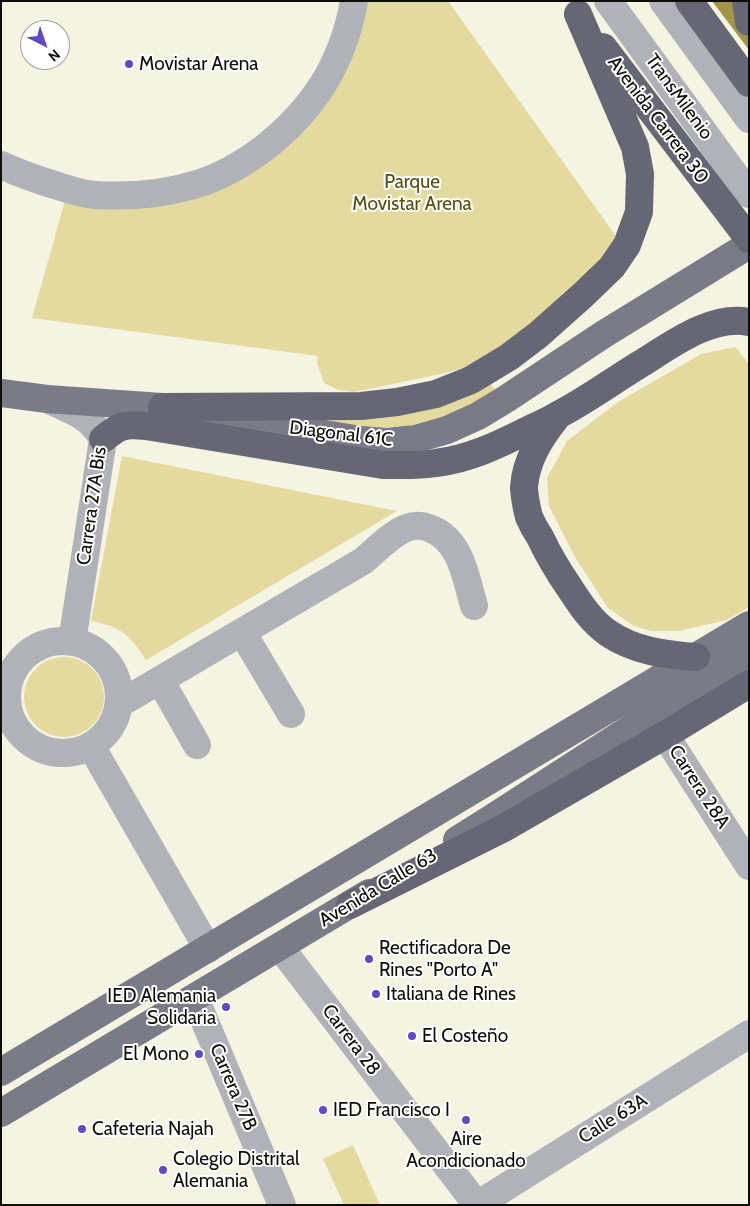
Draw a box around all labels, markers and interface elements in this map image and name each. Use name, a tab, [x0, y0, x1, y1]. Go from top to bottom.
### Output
north arrow	[20, 20, 70, 70]
text: N	[45, 46, 64, 66]
street label: TransMilenio	[640, 50, 718, 144]
street label: Avenida Carrera 30	[603, 52, 713, 188]
place label: Movistar Arena	[139, 53, 258, 75]
marker: Movistar Arena	[123, 58, 135, 70]
park label: Parque Movistar Arena	[352, 171, 472, 215]
street label: Diagonal 61C	[288, 416, 394, 452]
street label: Carrera 27A Bis	[72, 445, 112, 567]
street label: Carrera 28A	[664, 741, 734, 833]
street label: Avenida Calle 63	[315, 844, 441, 932]
place label: Rectificadora De Rines "Porto A"	[379, 937, 511, 981]
marker: Rectificadora De Rines "Porto A"	[363, 953, 375, 965]
place label: Italiana de Rines	[386, 983, 516, 1005]
place label: IED Alemania Solidaria	[107, 985, 216, 1029]
marker: Italiana de Rines	[370, 988, 382, 1000]
street label: Carrera 28	[317, 1000, 385, 1080]
marker: IED Alemania Solidaria	[220, 1001, 232, 1013]
place label: El Costeño	[422, 1025, 508, 1047]
marker: El Costeño	[406, 1030, 418, 1042]
street label: Carrera 27B	[204, 1040, 262, 1134]
place label: El Mono	[123, 1043, 189, 1065]
marker: El Mono	[193, 1048, 205, 1060]
street label: Calle 63A	[575, 1089, 651, 1149]
place label: IED Francisco I	[333, 1099, 450, 1121]
marker: IED Francisco I	[317, 1104, 329, 1116]
marker: Aire Acondicionado	[460, 1114, 472, 1126]
place label: Cafeteria Najah	[92, 1118, 214, 1140]
marker: Cafeteria Najah	[76, 1123, 88, 1135]
place label: Aire Acondicionado	[406, 1128, 526, 1172]
place label: Colegio Distrital Alemania	[173, 1148, 300, 1192]
marker: Colegio Distrital Alemania	[157, 1164, 169, 1176]

